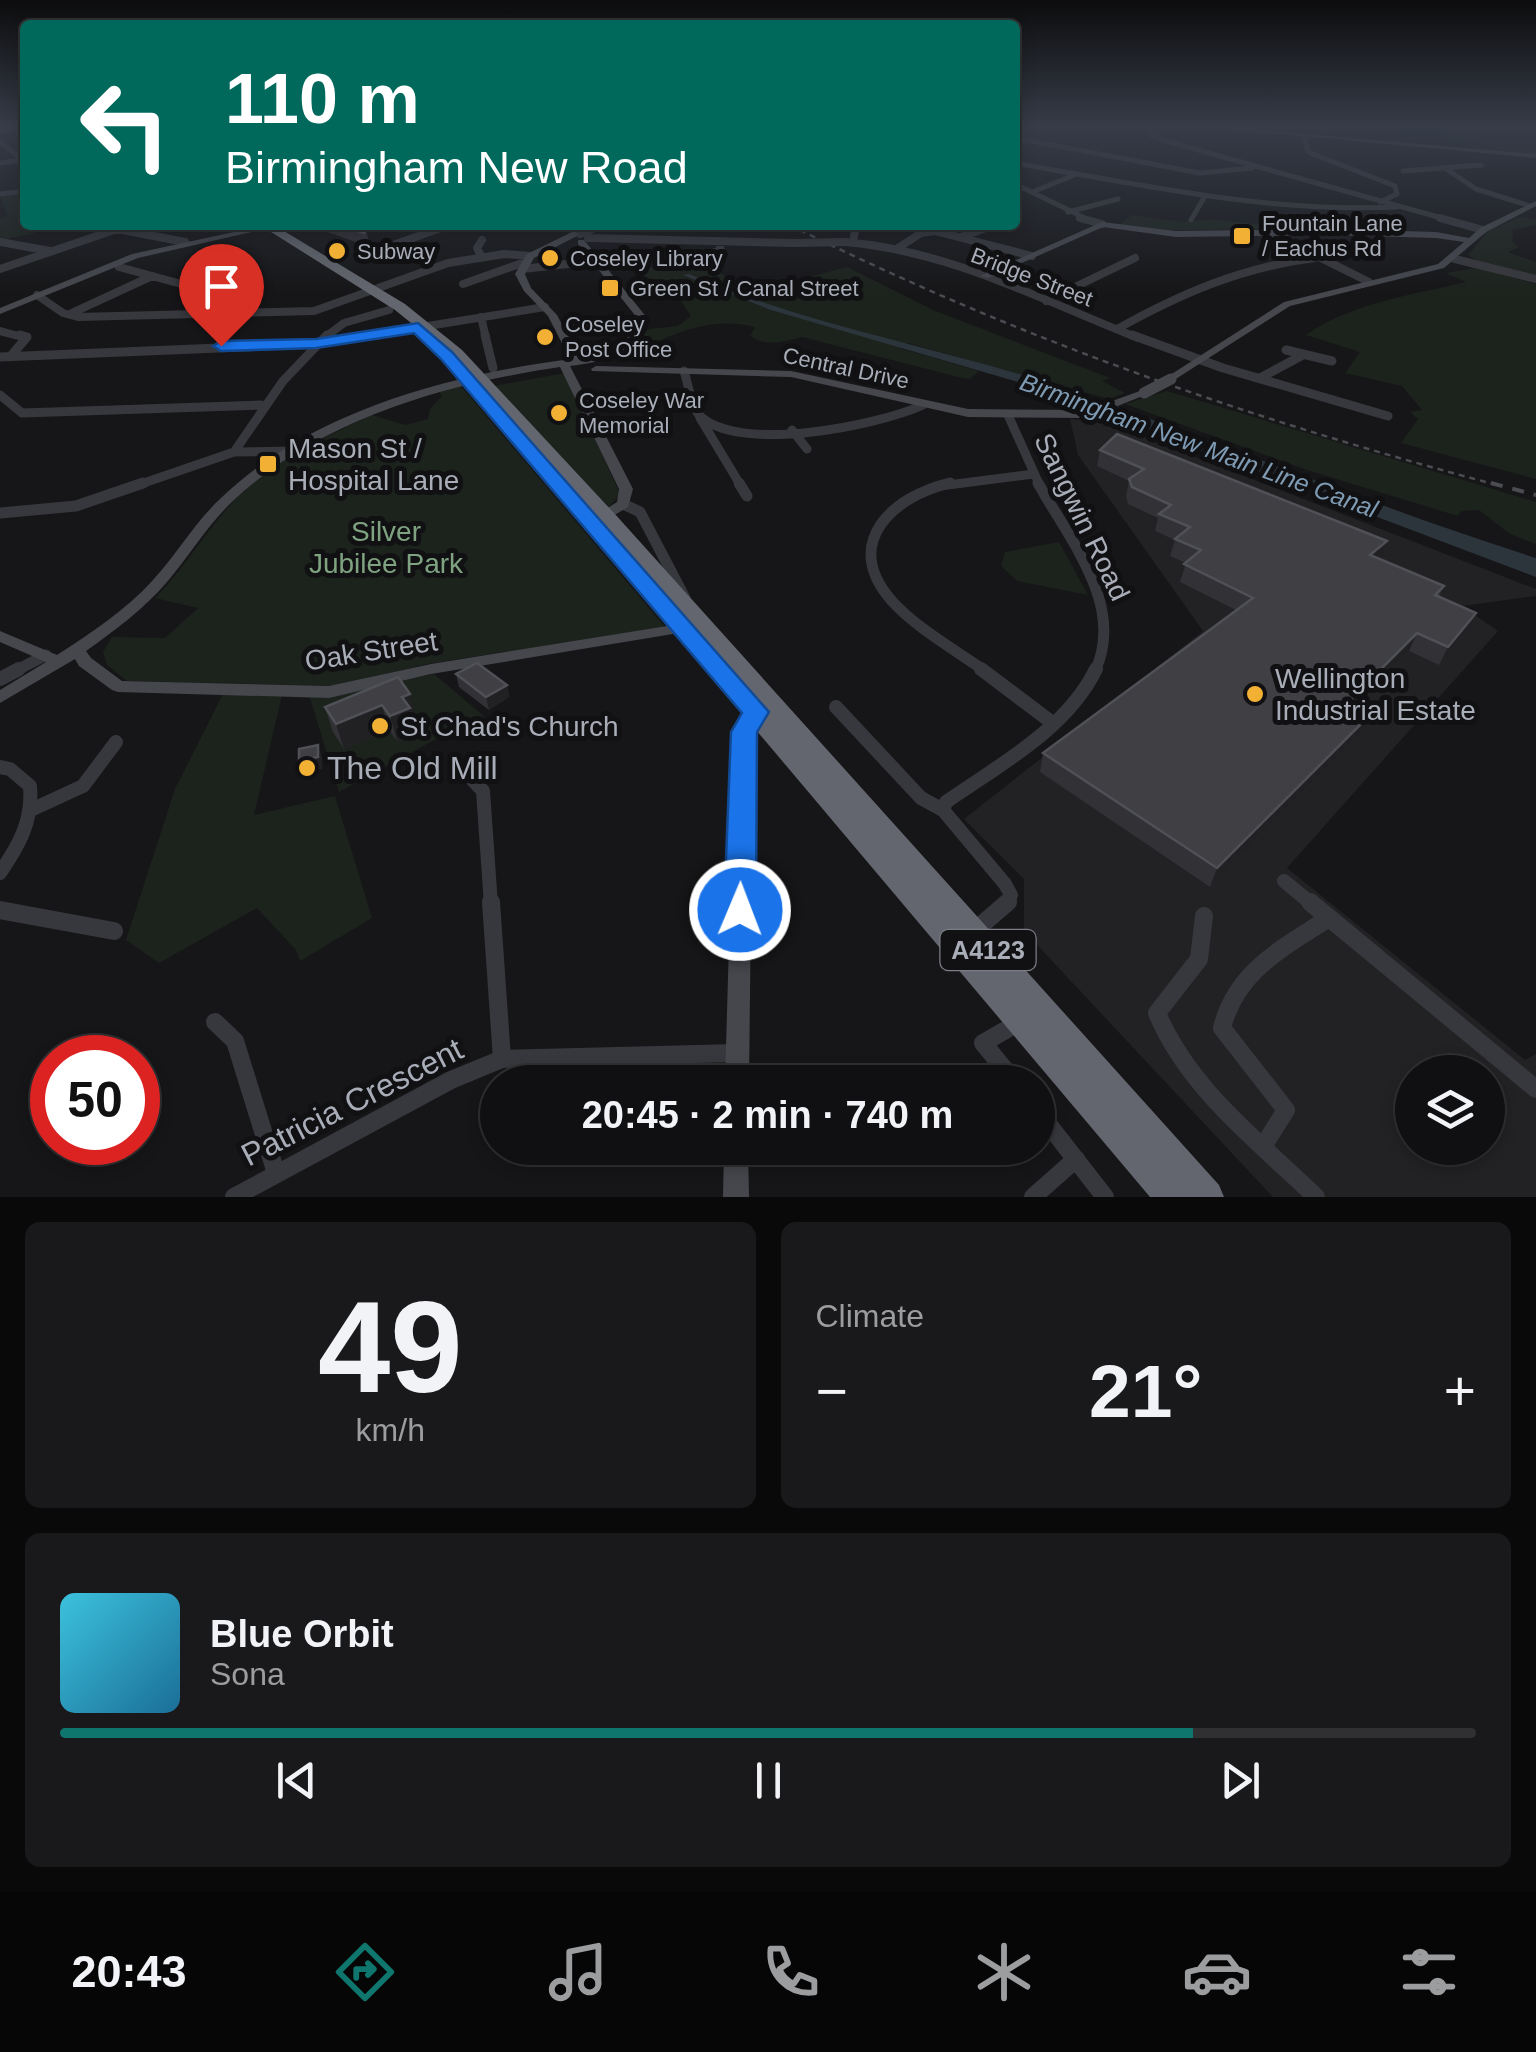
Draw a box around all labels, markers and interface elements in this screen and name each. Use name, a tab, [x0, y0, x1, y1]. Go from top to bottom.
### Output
icon: left	[60, 60, 190, 190]
text: 110 m	[225, 60, 420, 138]
text: Birmingham New Road	[225, 142, 688, 193]
place label: Fountain Lane / Eachus Rd	[1262, 211, 1403, 261]
marker: Fountain Lane / Eachus Rd	[1231, 225, 1253, 247]
place label: Subway	[357, 239, 435, 264]
marker: Subway	[326, 240, 348, 262]
street label: Bridge Street	[968, 242, 1096, 312]
pin	[179, 244, 264, 347]
place label: Coseley Library	[570, 246, 723, 271]
marker: Coseley Library	[539, 247, 561, 269]
icon: arrive	[194, 259, 249, 314]
place label: Green St / Canal Street	[630, 276, 859, 301]
marker: Green St / Canal Street	[599, 277, 621, 299]
place label: Coseley Post Office	[565, 312, 672, 362]
marker: Coseley Post Office	[534, 326, 556, 348]
street label: Central Drive	[781, 342, 911, 394]
water label: Birmingham New Main Line Canal	[1017, 367, 1383, 523]
place label: Coseley War Memorial	[579, 388, 704, 438]
marker: Coseley War Memorial	[548, 402, 570, 424]
street label: Sangwin Road	[1028, 428, 1136, 606]
place label: Mason St / Hospital Lane	[288, 433, 459, 496]
marker: Mason St / Hospital Lane	[257, 453, 279, 475]
park label: Silver Jubilee Park	[309, 516, 464, 579]
street label: Oak Street	[302, 625, 440, 677]
place label: Wellington Industrial Estate	[1275, 663, 1476, 726]
marker: Wellington Industrial Estate	[1244, 683, 1266, 705]
place label: St Chad's Church	[400, 711, 619, 742]
marker: St Chad's Church	[369, 715, 391, 737]
place label: The Old Mill	[327, 750, 498, 786]
marker: The Old Mill	[296, 757, 318, 779]
position arrow	[688, 858, 792, 962]
road number: A4123	[940, 930, 1036, 970]
street label: Patricia Crescent	[235, 1031, 469, 1173]
speed limit sign: 50	[30, 1035, 160, 1165]
map controls	[1395, 1055, 1505, 1165]
button: layers	[1395, 1055, 1505, 1165]
text: 20:45 · 2 min · 740 m	[582, 1094, 953, 1136]
text: 49	[318, 1274, 463, 1420]
text: Climate	[816, 1298, 924, 1334]
text: 21°	[1089, 1349, 1202, 1433]
text: −	[816, 1360, 848, 1422]
text: +	[1444, 1360, 1476, 1422]
text: km/h	[356, 1412, 425, 1448]
text: Blue Orbit	[210, 1613, 394, 1655]
text: Sona	[210, 1656, 285, 1692]
icon: previous	[269, 1753, 324, 1808]
icon: pause	[741, 1753, 796, 1808]
icon: next	[1213, 1753, 1268, 1808]
icon: directions	[330, 1937, 400, 2007]
icon: music	[543, 1937, 613, 2007]
icon: phone	[756, 1937, 826, 2007]
icon: climate	[969, 1937, 1039, 2007]
icon: car	[1182, 1937, 1252, 2007]
icon: filters	[1394, 1937, 1464, 2007]
text: 20:43	[71, 1946, 187, 1997]

